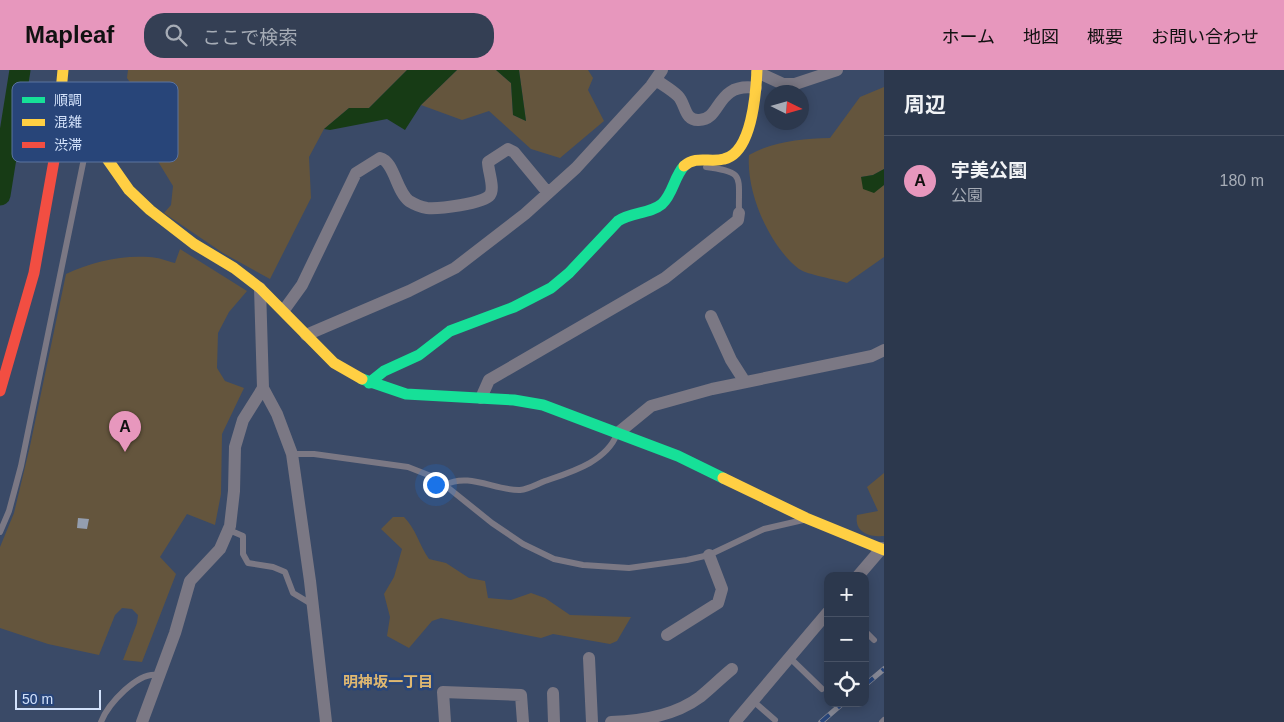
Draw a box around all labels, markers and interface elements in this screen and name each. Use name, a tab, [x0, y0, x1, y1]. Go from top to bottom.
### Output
search box	[144, 13, 494, 58]
text: Mapleaf	[25, 21, 114, 48]
icon: search	[162, 21, 190, 49]
text: ここで検索	[202, 27, 297, 48]
text: ホーム	[942, 27, 995, 47]
text: 地図	[1023, 27, 1059, 47]
text: 概要	[1087, 27, 1123, 47]
text: お問い合わせ	[1151, 27, 1259, 47]
legend	[12, 82, 178, 162]
north arrow	[764, 85, 809, 130]
text: 順調	[54, 92, 82, 108]
text: 周辺	[904, 93, 946, 116]
text: 混雑	[54, 114, 82, 130]
text: 渋滞	[54, 137, 82, 153]
text: 宇美公園	[951, 160, 1027, 181]
text: A	[914, 172, 926, 189]
text: 180 m	[1220, 172, 1264, 189]
text: 公園	[951, 187, 983, 204]
pin: A	[109, 411, 141, 452]
your location	[423, 472, 449, 498]
map controls	[824, 572, 869, 707]
button: +	[824, 572, 869, 617]
button: −	[824, 617, 869, 662]
button: locate	[824, 662, 869, 707]
district label: 明神坂一丁目	[343, 673, 433, 690]
scale bar	[15, 687, 101, 710]
text: 50 m	[22, 691, 53, 707]

